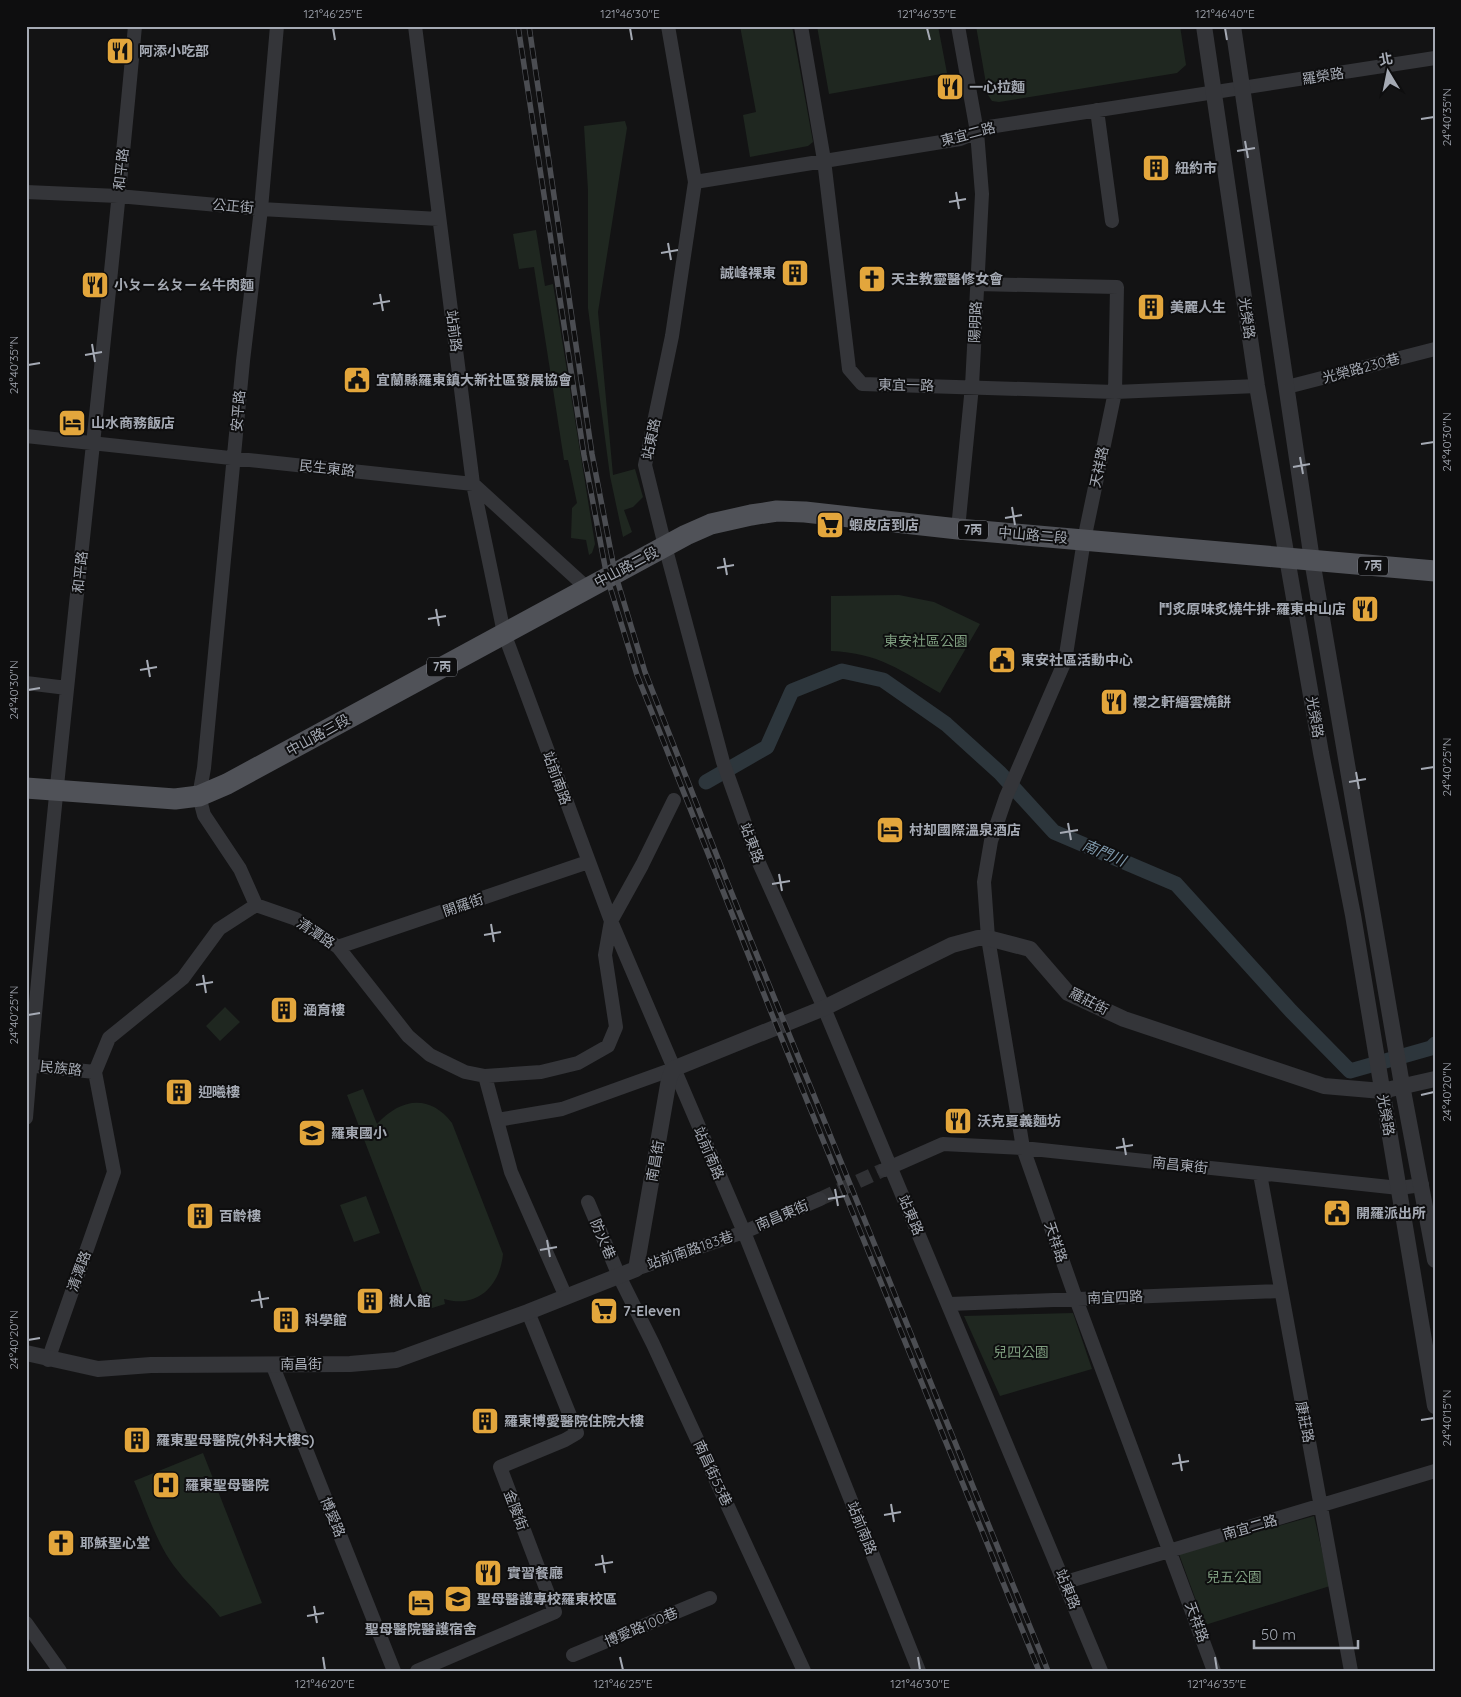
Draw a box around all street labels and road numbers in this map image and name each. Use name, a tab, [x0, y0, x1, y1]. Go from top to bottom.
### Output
street label: 羅榮路	[1301, 64, 1345, 88]
street label: 東宜二路	[939, 118, 997, 150]
street label: 和平路	[110, 147, 132, 191]
street label: 公正街	[211, 195, 255, 217]
street label: 光榮路	[1235, 296, 1259, 340]
street label: 陽明路	[965, 301, 985, 343]
street label: 站前路	[443, 309, 465, 353]
street label: 光榮路230巷	[1320, 349, 1402, 387]
street label: 東宜一路	[878, 376, 934, 394]
street label: 安平路	[227, 389, 249, 433]
street label: 站東路	[638, 417, 664, 461]
street label: 天祥路	[1086, 445, 1112, 489]
street label: 民生東路	[298, 456, 356, 480]
road number: 7丙	[958, 520, 988, 540]
street label: 中山路二段	[997, 523, 1069, 547]
street label: 中山路二段	[591, 543, 661, 591]
street label: 和平路	[69, 550, 91, 594]
road number: 7丙	[1358, 556, 1388, 576]
road number: 7丙	[427, 658, 457, 676]
street label: 光榮路	[1302, 695, 1328, 739]
street label: 中山路三段	[283, 710, 353, 760]
street label: 站前南路	[539, 749, 575, 807]
street label: 站東路	[736, 820, 768, 866]
street label: 開羅街	[440, 890, 486, 920]
street label: 清潭路	[294, 914, 338, 952]
street label: 羅莊街	[1066, 983, 1112, 1019]
street label: 民族路	[39, 1057, 83, 1079]
street label: 光榮路	[1373, 1093, 1399, 1137]
street label: 站前南路	[690, 1124, 728, 1182]
street label: 南昌街	[642, 1139, 668, 1183]
street label: 南昌東街	[1151, 1153, 1209, 1177]
street label: 站東路	[895, 1192, 927, 1238]
street label: 南昌東街	[753, 1196, 811, 1234]
street label: 防火巷	[587, 1216, 619, 1262]
street label: 天祥路	[1041, 1219, 1071, 1265]
street label: 站前南路183巷	[644, 1227, 736, 1273]
street label: 清潭路	[63, 1248, 95, 1294]
street label: 南宜四路	[1087, 1287, 1143, 1307]
street label: 南昌街	[280, 1355, 322, 1373]
street label: 康莊路	[1292, 1400, 1318, 1444]
street label: 南昌街53巷	[690, 1437, 736, 1509]
street label: 金陵街	[500, 1487, 532, 1533]
street label: 博愛路	[317, 1494, 349, 1540]
street label: 站前南路	[843, 1499, 881, 1557]
street label: 南宜二路	[1221, 1511, 1279, 1543]
street label: 站東路	[1052, 1566, 1084, 1612]
street label: 天祥路	[1181, 1599, 1213, 1645]
street label: 博愛路100巷	[602, 1604, 680, 1650]

